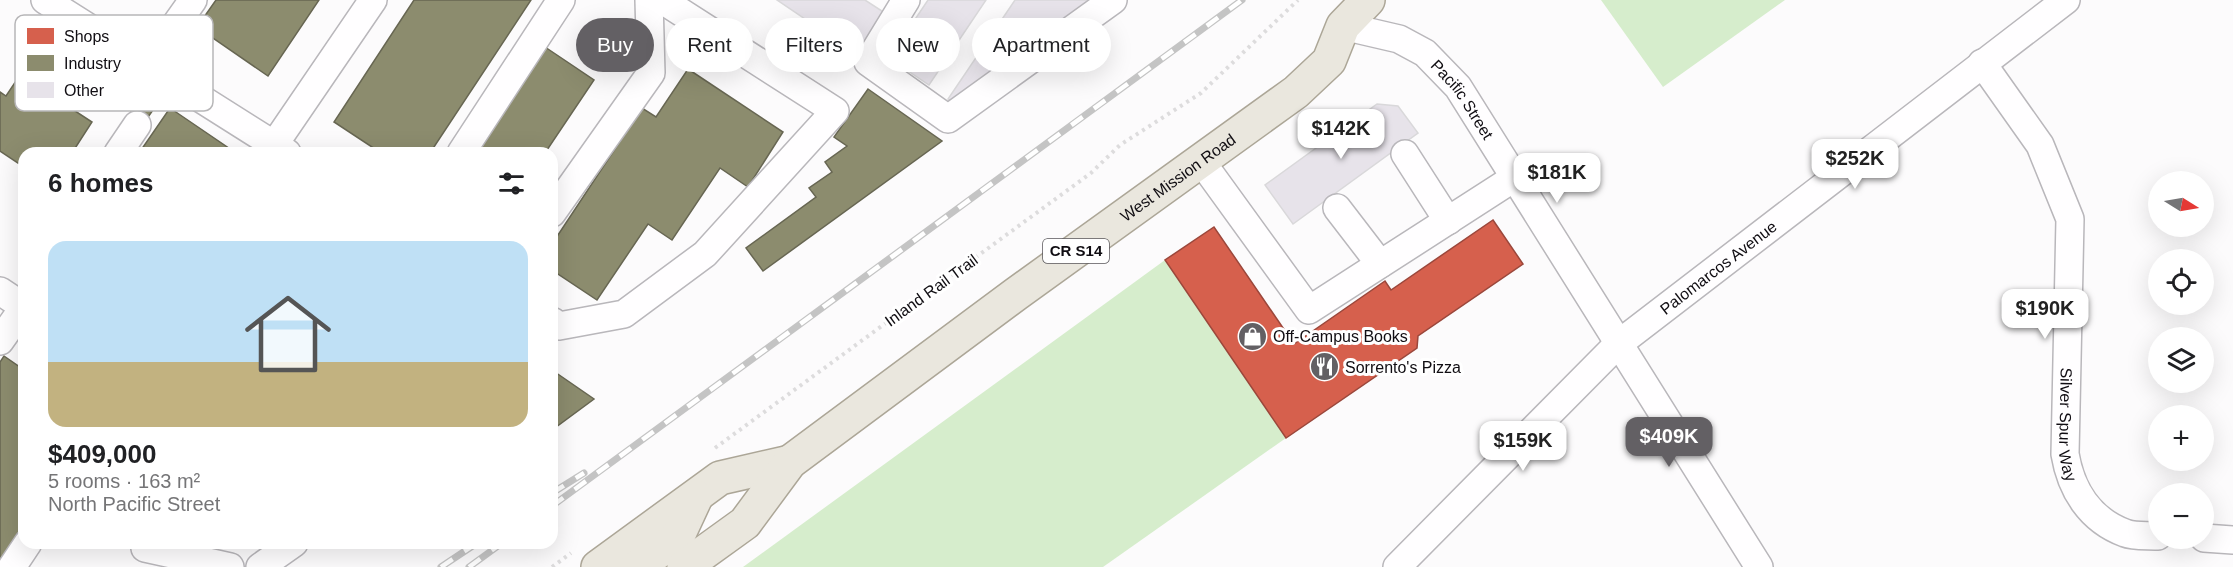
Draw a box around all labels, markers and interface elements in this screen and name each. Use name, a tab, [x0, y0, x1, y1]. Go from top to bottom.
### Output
legend	[15, 15, 213, 111]
chip: Buy	[576, 18, 654, 72]
chip: Rent	[666, 18, 753, 72]
chip: Filters	[765, 18, 864, 72]
chip: New	[876, 18, 960, 72]
chip: Apartment	[972, 18, 1111, 72]
text: Shops	[64, 28, 109, 45]
text: Industry	[64, 55, 121, 72]
street label: Pacific Street	[1427, 57, 1497, 143]
text: Other	[64, 82, 105, 99]
pin: $142K	[1299, 109, 1383, 160]
text: $142K	[1312, 117, 1370, 139]
street label: West Mission Road	[1117, 131, 1239, 225]
pin: $252K	[1813, 139, 1897, 190]
text: $252K	[1826, 147, 1884, 169]
pin: $181K	[1515, 153, 1599, 204]
text: $181K	[1528, 161, 1586, 183]
icon: filters	[495, 167, 528, 200]
text: 6 homes	[48, 168, 154, 198]
north arrow	[2148, 171, 2214, 237]
map controls	[2148, 171, 2214, 549]
street label: Palomarcos Avenue	[1657, 218, 1780, 318]
road number: CR S14	[1043, 239, 1109, 263]
button: locate	[2148, 249, 2214, 315]
street label: Inland Rail Trail	[882, 251, 981, 330]
icon: home	[234, 280, 342, 388]
pin: $190K	[2003, 289, 2087, 340]
text: $190K	[2016, 297, 2074, 319]
shop icon: Off-Campus Books	[1236, 320, 1268, 352]
button: layers	[2148, 327, 2214, 393]
place label: Off-Campus Books	[1273, 328, 1408, 345]
restaurant icon: Sorrento's Pizza	[1308, 351, 1340, 383]
place label: Sorrento's Pizza	[1345, 359, 1461, 376]
street label: Silver Spur Way	[2055, 367, 2080, 484]
button: +	[2148, 405, 2214, 471]
pin: $409K	[1627, 417, 1711, 468]
pin: $159K	[1481, 421, 1565, 472]
text: $409K	[1640, 425, 1698, 447]
text: $159K	[1494, 429, 1552, 451]
text: $409,000	[48, 439, 156, 469]
text: 5 rooms · 163 m²	[48, 470, 200, 492]
button: −	[2148, 483, 2214, 549]
text: North Pacific Street	[48, 493, 220, 515]

